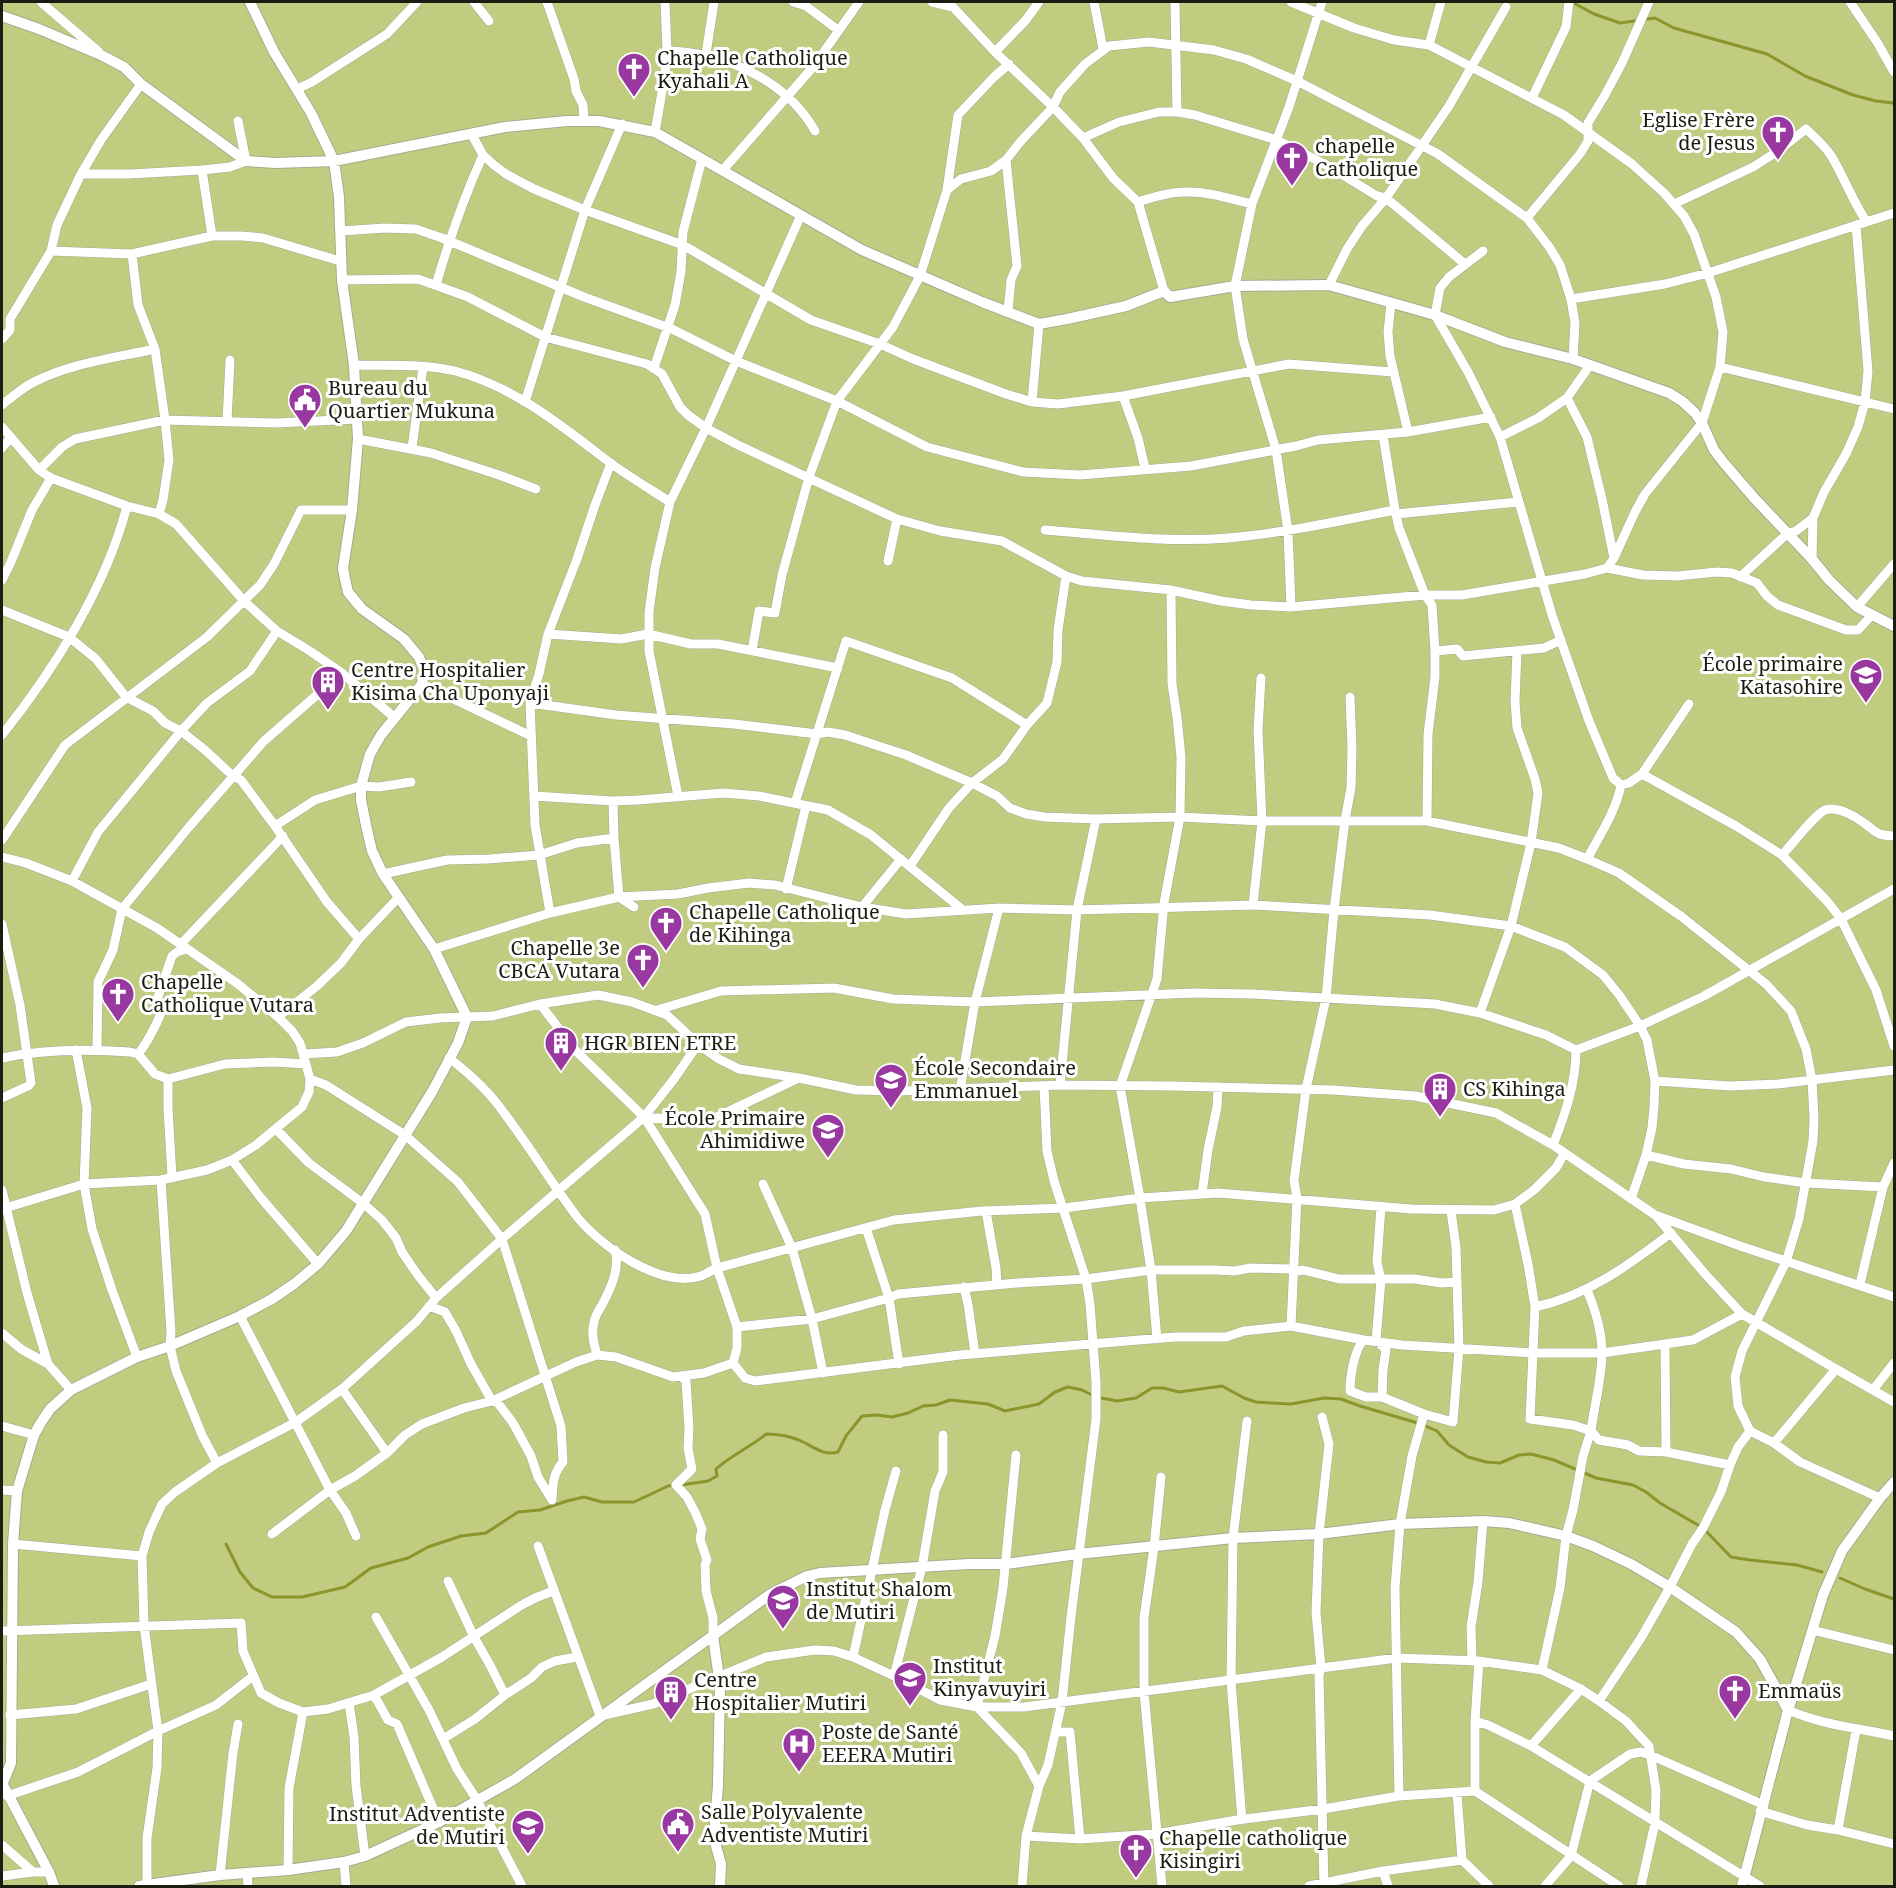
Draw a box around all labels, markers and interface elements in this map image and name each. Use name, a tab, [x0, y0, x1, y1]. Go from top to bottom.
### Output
place label: Chapelle Catholique Kyahali A	[657, 44, 848, 94]
church icon: Chapelle Catholique Kyahali A	[616, 51, 652, 98]
place label: Eglise Frère de Jesus	[1642, 106, 1755, 156]
church icon: Eglise Frère de Jesus	[1760, 114, 1796, 161]
place label: chapelle Catholique	[1315, 132, 1418, 182]
church icon: chapelle Catholique	[1274, 140, 1310, 187]
place label: Bureau du Quartier Mukuna	[328, 374, 495, 424]
public building icon: Bureau du Quartier Mukuna	[287, 382, 323, 429]
place label: École primaire Katasohire	[1702, 650, 1843, 700]
place label: Centre Hospitalier Kisima Cha Uponyaji	[351, 656, 550, 706]
school or university icon: École primaire Katasohire	[1848, 657, 1884, 704]
building icon: Centre Hospitalier Kisima Cha Uponyaji	[310, 664, 346, 711]
place label: Chapelle Catholique de Kihinga	[689, 898, 880, 948]
church icon: Chapelle Catholique de Kihinga	[648, 905, 684, 952]
place label: Chapelle 3e CBCA Vutara	[498, 934, 620, 984]
church icon: Chapelle 3e CBCA Vutara	[625, 942, 661, 989]
place label: Chapelle Catholique Vutara	[141, 968, 314, 1018]
church icon: Chapelle Catholique Vutara	[100, 976, 136, 1023]
building icon: HGR BIEN ETRE	[543, 1025, 579, 1072]
place label: HGR BIEN ETRE	[584, 1029, 736, 1056]
place label: École Secondaire Emmanuel	[914, 1054, 1076, 1104]
school or university icon: École Secondaire Emmanuel	[873, 1062, 909, 1109]
building icon: CS Kihinga	[1422, 1071, 1458, 1118]
place label: CS Kihinga	[1463, 1075, 1566, 1102]
place label: École Primaire Ahimidiwe	[664, 1104, 805, 1154]
school or university icon: École Primaire Ahimidiwe	[810, 1112, 846, 1159]
place label: Institut Shalom de Mutiri	[806, 1575, 952, 1625]
school or university icon: Institut Shalom de Mutiri	[765, 1583, 801, 1630]
place label: Institut Kinyavuyiri	[933, 1652, 1047, 1702]
school or university icon: Institut Kinyavuyiri	[892, 1660, 928, 1707]
place label: Centre Hospitalier Mutiri	[694, 1666, 867, 1716]
church icon: Emmaüs	[1717, 1673, 1753, 1720]
building icon: Centre Hospitalier Mutiri	[653, 1674, 689, 1721]
place label: Emmaüs	[1758, 1677, 1841, 1704]
place label: Poste de Santé EEERA Mutiri	[822, 1718, 959, 1768]
hospital icon: Poste de Santé EEERA Mutiri	[781, 1726, 817, 1773]
place label: Salle Polyvalente Adventiste Mutiri	[701, 1798, 869, 1848]
place label: Institut Adventiste de Mutiri	[329, 1800, 506, 1850]
public building icon: Salle Polyvalente Adventiste Mutiri	[660, 1806, 696, 1853]
school or university icon: Institut Adventiste de Mutiri	[510, 1808, 546, 1855]
place label: Chapelle catholique Kisingiri	[1159, 1824, 1347, 1874]
church icon: Chapelle catholique Kisingiri	[1118, 1832, 1154, 1879]

